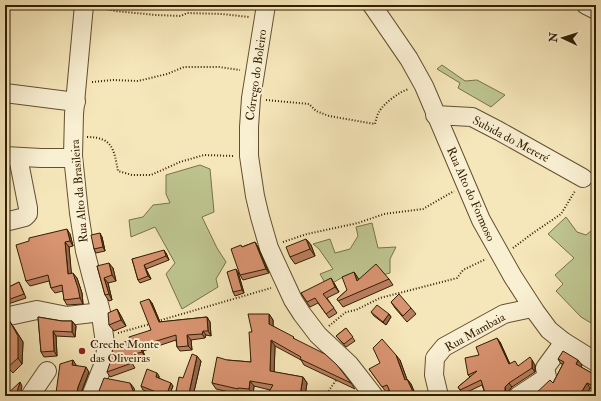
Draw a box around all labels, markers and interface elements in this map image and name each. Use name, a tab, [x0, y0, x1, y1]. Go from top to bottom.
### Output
north arrow	[543, 18, 583, 58]
street label: Córrego do Boleiro	[243, 28, 270, 122]
text: N	[547, 31, 560, 44]
street label: Subida do Mereré	[470, 113, 553, 166]
street label: Rua Alto da Brasileira	[67, 138, 91, 243]
street label: Rua Alto do Formoso	[443, 145, 498, 244]
street label: Rua Mambaia	[442, 309, 509, 355]
place label: Creche Monte das Oliveiras	[90, 337, 159, 366]
marker: Creche Monte das Oliveiras	[77, 346, 87, 356]

